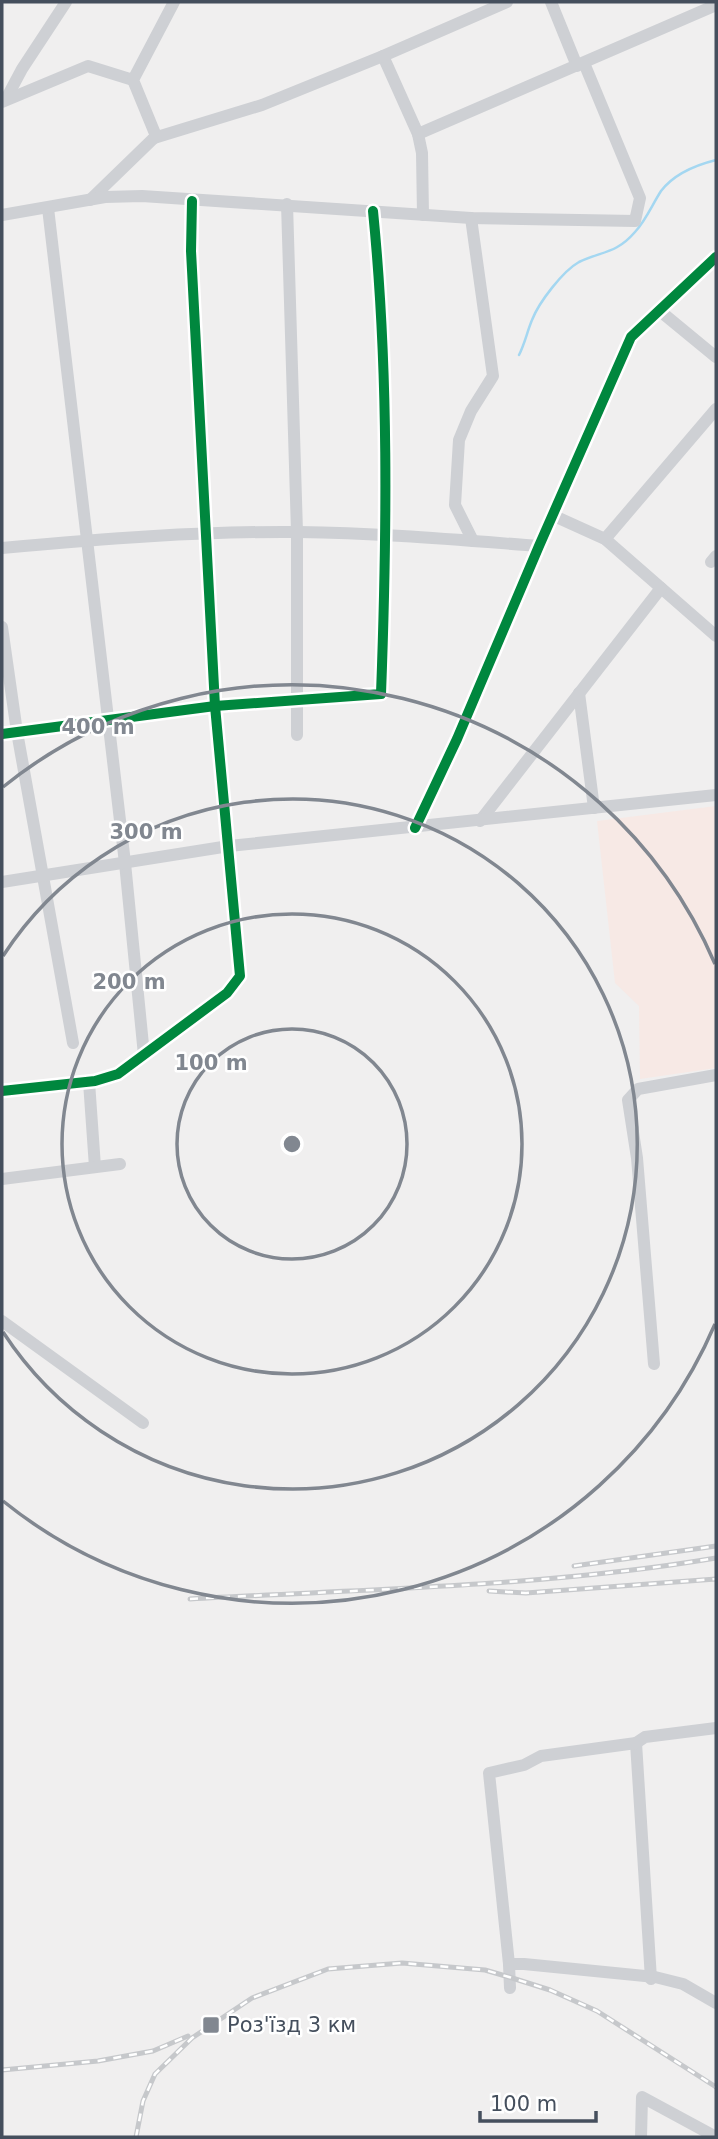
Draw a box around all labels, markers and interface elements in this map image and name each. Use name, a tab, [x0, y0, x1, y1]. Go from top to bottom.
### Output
text: 400 m	[61, 715, 135, 739]
text: 300 m	[109, 820, 183, 844]
text: 200 m	[92, 970, 166, 994]
text: 100 m	[174, 1051, 248, 1075]
centre of rings	[280, 1132, 304, 1156]
place label: Роз'їзд 3 км	[227, 2013, 356, 2037]
marker: Роз'їзд 3 км	[201, 2015, 221, 2035]
scale bar	[480, 2080, 596, 2124]
text: 100 m	[490, 2092, 557, 2116]

